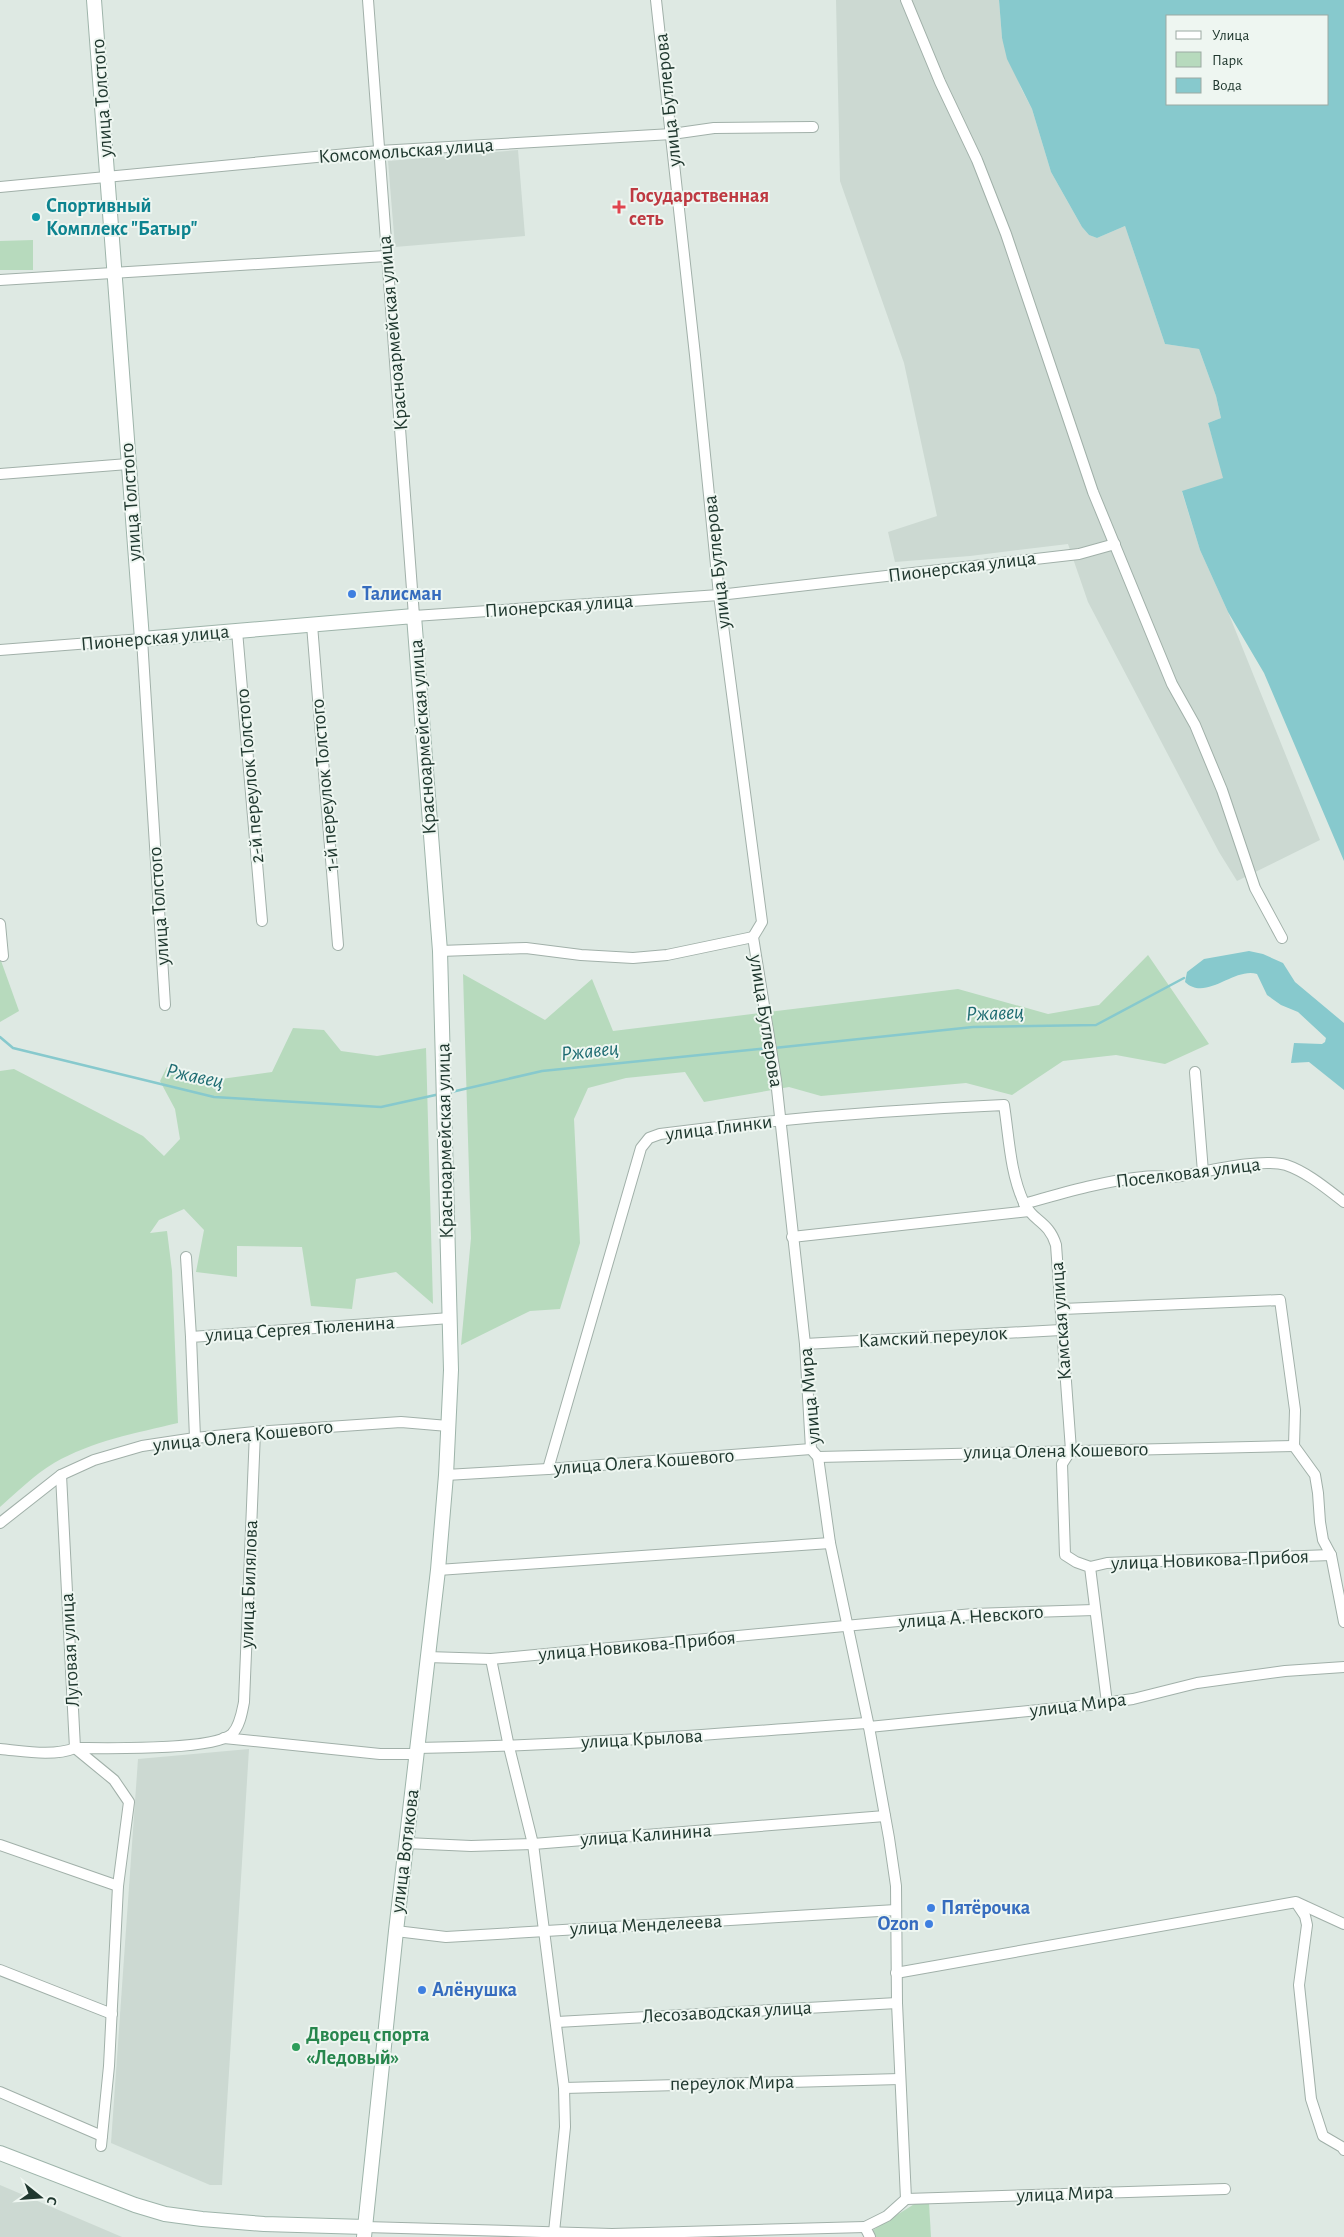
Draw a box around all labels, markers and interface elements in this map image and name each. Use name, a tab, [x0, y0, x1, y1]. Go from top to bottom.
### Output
legend	[1166, 15, 1329, 105]
text: Улица	[1212, 28, 1249, 43]
street label: улица Бутлерова	[651, 32, 685, 169]
street label: улица Толстого	[88, 38, 116, 159]
text: Парк	[1212, 53, 1243, 68]
text: Вода	[1212, 78, 1242, 93]
street label: Комсомольская улица	[318, 135, 494, 167]
place label: Государственная сеть	[629, 186, 769, 229]
place label: Спортивный Комплекс "Батыр"	[46, 196, 198, 239]
marker: Государственная сеть	[613, 201, 625, 213]
marker: Спортивный Комплекс "Батыр"	[30, 211, 42, 223]
street label: Красноармейская улица	[374, 235, 412, 431]
street label: улица Толстого	[117, 442, 145, 563]
street label: улица Бутлерова	[700, 494, 734, 631]
street label: Пионерская улица	[887, 548, 1037, 586]
place label: Талисман	[362, 584, 442, 604]
marker: Талисман	[346, 588, 358, 600]
street label: Пионерская улица	[484, 591, 634, 621]
street label: Пионерская улица	[80, 622, 230, 654]
street label: Красноармейская улица	[406, 639, 440, 835]
street label: 2-й переулок Толстого	[232, 688, 268, 864]
street label: 1-й переулок Толстого	[308, 698, 342, 872]
street label: улица Толстого	[145, 846, 173, 967]
street label: улица Бутлерова	[745, 952, 786, 1089]
water label: Ржавец	[966, 1001, 1024, 1025]
water label: Ржавец	[560, 1038, 620, 1064]
street label: Красноармейская улица	[433, 1043, 457, 1239]
water label: Ржавец	[164, 1060, 226, 1092]
street label: улица Глинки	[664, 1112, 773, 1145]
street label: Поселковая улица	[1114, 1154, 1262, 1192]
street label: Камская улица	[1047, 1261, 1075, 1381]
street label: улица Сергея Тюленина	[204, 1312, 395, 1346]
street label: Камский переулок	[858, 1323, 1008, 1351]
street label: улица Мира	[796, 1347, 824, 1446]
street label: улица Олега Кошевого	[151, 1417, 334, 1456]
street label: улица Олена Кошевого	[962, 1439, 1149, 1463]
street label: улица Олега Кошевого	[552, 1446, 735, 1478]
street label: улица Билялова	[237, 1519, 261, 1650]
street label: улица Новикова-Прибоя	[1110, 1547, 1309, 1573]
street label: Луговая улица	[57, 1592, 83, 1708]
street label: улица А. Невского	[897, 1602, 1044, 1632]
street label: улица Новикова-Прибоя	[536, 1627, 737, 1665]
street label: улица Мира	[1028, 1689, 1127, 1721]
street label: улица Крылова	[580, 1726, 703, 1752]
street label: улица Вотякова	[387, 1788, 423, 1915]
street label: улица Калинина	[579, 1820, 712, 1850]
place label: Пятёрочка	[941, 1898, 1031, 1918]
marker: Пятёрочка	[925, 1902, 937, 1914]
street label: улица Менделеева	[568, 1911, 723, 1939]
place label: Ozon	[877, 1914, 919, 1934]
marker: Ozon	[923, 1918, 935, 1930]
place label: Алёнушка	[432, 1980, 518, 2000]
marker: Алёнушка	[416, 1984, 428, 1996]
street label: Лесозаводская улица	[642, 1998, 812, 2026]
place label: Дворец спорта «Ледовый»	[306, 2025, 430, 2068]
marker: Дворец спорта «Ледовый»	[290, 2041, 302, 2053]
street label: переулок Мира	[670, 2072, 794, 2094]
north arrow	[15, 2172, 65, 2222]
street label: улица Мира	[1015, 2182, 1114, 2206]
text: С	[44, 2195, 59, 2206]

